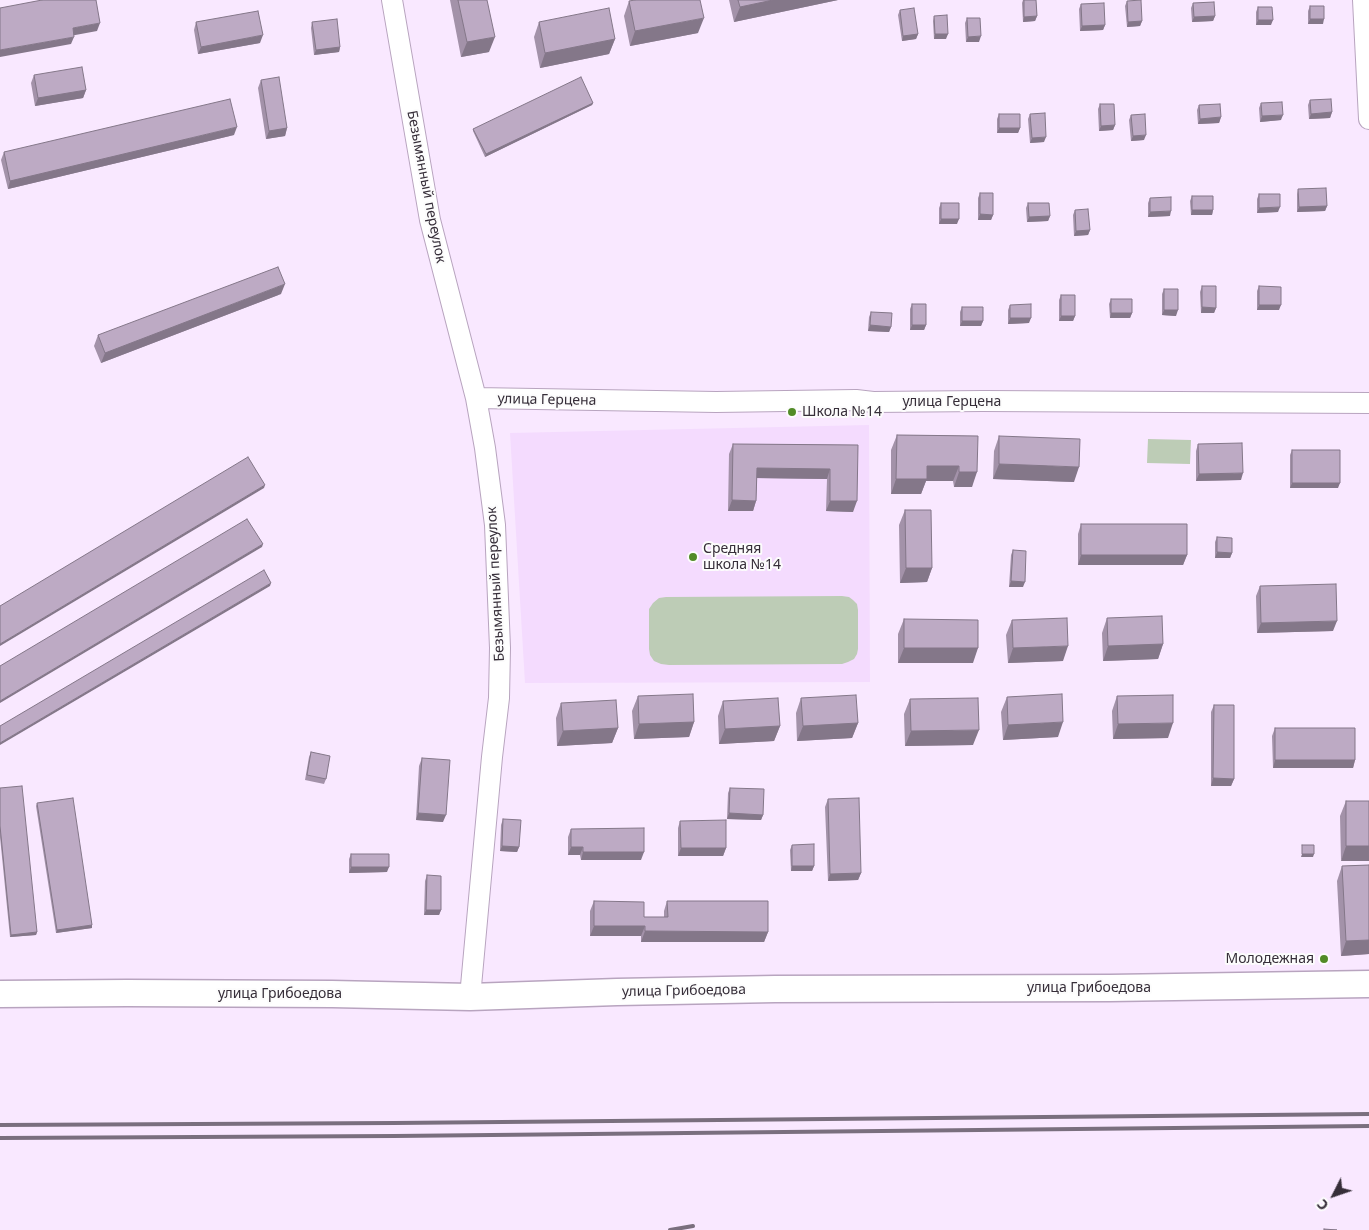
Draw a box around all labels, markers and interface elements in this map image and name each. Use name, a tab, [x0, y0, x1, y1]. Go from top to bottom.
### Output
street label: Безымянный переулок	[403, 109, 449, 265]
street label: улица Герцена	[497, 391, 597, 409]
street label: улица Герцена	[903, 394, 1001, 410]
place label: Школа №14	[802, 404, 882, 420]
marker: Школа №14	[786, 406, 798, 418]
street label: Безымянный переулок	[484, 506, 508, 662]
place label: Средняя школа №14	[703, 541, 781, 574]
marker: Средняя школа №14	[687, 551, 699, 563]
place label: Молодежная	[1226, 951, 1314, 967]
marker: Молодежная	[1318, 953, 1330, 965]
street label: улица Грибоедова	[1027, 980, 1151, 996]
street label: улица Грибоедова	[622, 982, 746, 1000]
street label: улица Грибоедова	[218, 986, 342, 1002]
north arrow	[1309, 1170, 1359, 1220]
text: С	[1312, 1196, 1332, 1215]

